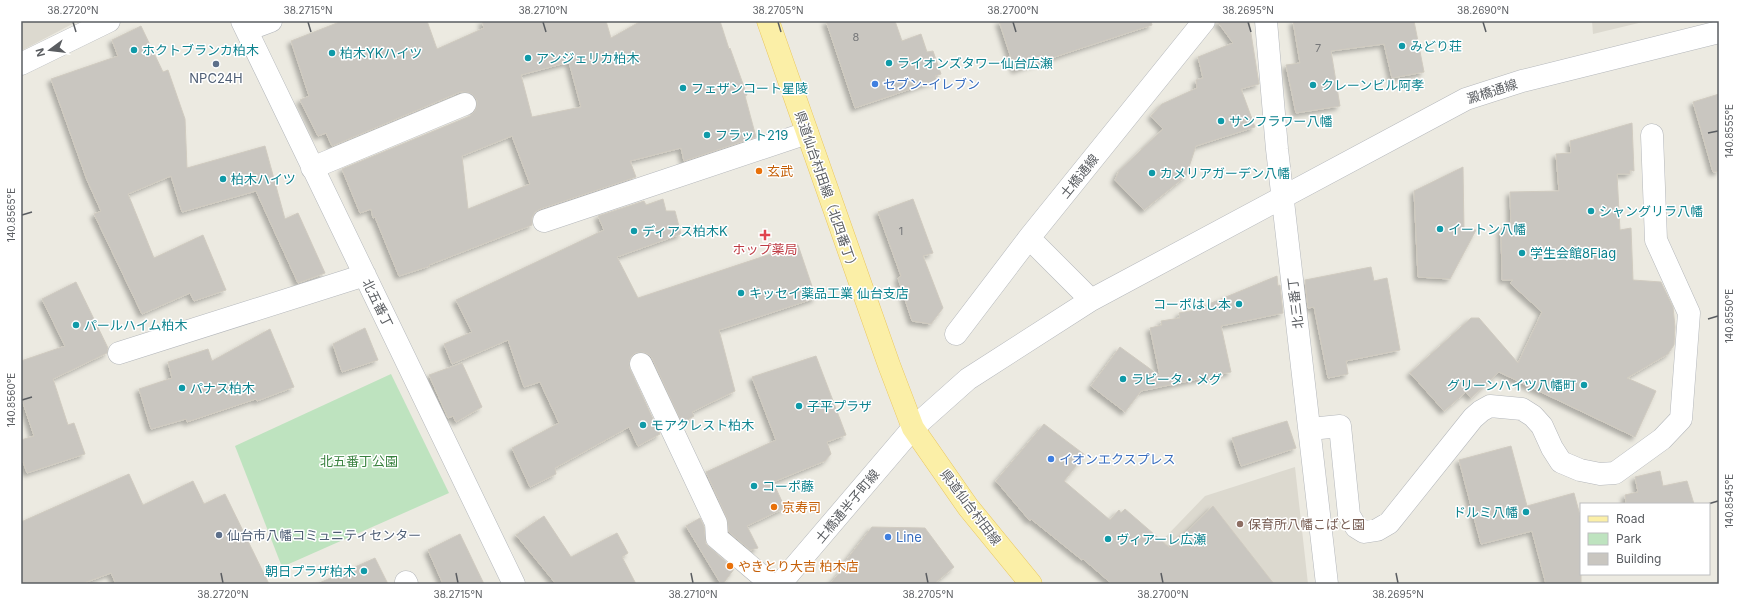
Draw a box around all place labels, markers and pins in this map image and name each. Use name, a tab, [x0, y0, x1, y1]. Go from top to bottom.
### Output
place label: みどり荘	[1410, 38, 1462, 54]
marker: みどり荘	[1397, 41, 1407, 51]
place label: ホクトブランカ柏木	[142, 42, 259, 58]
marker: ホクトブランカ柏木	[129, 45, 139, 55]
place label: 柏木YKハイツ	[340, 45, 422, 61]
marker: 柏木YKハイツ	[327, 48, 337, 58]
place label: アンジェリカ柏木	[536, 50, 639, 66]
marker: アンジェリカ柏木	[523, 53, 533, 63]
place label: ライオンズタワー仙台広瀬	[897, 55, 1053, 71]
marker: ライオンズタワー仙台広瀬	[884, 58, 894, 68]
marker: NPC24H	[211, 59, 221, 69]
place label: NPC24H	[189, 70, 243, 86]
place label: セブン-イレブン	[883, 76, 980, 92]
place label: クレーンビル阿孝	[1321, 77, 1424, 93]
marker: セブン-イレブン	[870, 79, 880, 89]
place label: フェザンコート星陵	[691, 80, 808, 96]
marker: クレーンビル阿孝	[1308, 80, 1318, 90]
marker: フェザンコート星陵	[678, 83, 688, 93]
place label: サンフラワー八幡	[1229, 113, 1333, 129]
marker: サンフラワー八幡	[1216, 116, 1226, 126]
place label: フラット219	[715, 127, 788, 143]
marker: フラット219	[702, 130, 712, 140]
place label: 玄武	[767, 163, 793, 179]
place label: カメリアガーデン八幡	[1160, 165, 1290, 181]
marker: 玄武	[754, 166, 764, 176]
marker: カメリアガーデン八幡	[1147, 168, 1157, 178]
place label: 柏木ハイツ	[231, 171, 296, 187]
marker: 柏木ハイツ	[218, 174, 228, 184]
place label: シャングリラ八幡	[1599, 203, 1703, 219]
marker: シャングリラ八幡	[1586, 206, 1596, 216]
place label: イートン八幡	[1448, 221, 1526, 237]
place label: ディアス柏木K	[642, 223, 728, 239]
marker: イートン八幡	[1435, 224, 1445, 234]
marker: ディアス柏木K	[629, 226, 639, 236]
marker: ホップ薬局	[760, 230, 770, 240]
place label: ホップ薬局	[732, 241, 798, 257]
place label: 学生会館8Flag	[1530, 245, 1616, 261]
marker: 学生会館8Flag	[1517, 248, 1527, 258]
place label: キッセイ薬品工業 仙台支店	[749, 285, 909, 301]
marker: キッセイ薬品工業 仙台支店	[736, 288, 746, 298]
place label: コーポはし本	[1153, 296, 1231, 312]
marker: コーポはし本	[1234, 299, 1244, 309]
place label: パールハイム柏木	[84, 317, 187, 333]
marker: パールハイム柏木	[71, 320, 81, 330]
place label: ラビータ・メグ	[1131, 371, 1222, 387]
marker: ラビータ・メグ	[1118, 374, 1128, 384]
place label: グリーンハイツ八幡町	[1447, 377, 1576, 393]
place label: パナス柏木	[190, 380, 255, 396]
marker: グリーンハイツ八幡町	[1579, 380, 1589, 390]
marker: パナス柏木	[177, 383, 187, 393]
place label: 子平プラザ	[807, 398, 872, 414]
marker: 子平プラザ	[794, 401, 804, 411]
place label: モアクレスト柏木	[651, 417, 754, 433]
marker: モアクレスト柏木	[638, 420, 648, 430]
place label: イオンエクスプレス	[1059, 451, 1176, 467]
marker: イオンエクスプレス	[1046, 454, 1056, 464]
place label: コーポ藤	[762, 478, 814, 494]
marker: コーポ藤	[749, 481, 759, 491]
place label: 京寿司	[782, 499, 821, 515]
marker: 京寿司	[769, 502, 779, 512]
place label: ドルミ八幡	[1453, 504, 1518, 520]
marker: ドルミ八幡	[1521, 507, 1531, 517]
place label: 保育所八幡こばと園	[1248, 516, 1365, 532]
marker: 保育所八幡こばと園	[1235, 519, 1245, 529]
place label: 仙台市八幡コミュニティセンター	[227, 527, 421, 543]
place label: Line	[896, 529, 922, 545]
marker: 仙台市八幡コミュニティセンター	[214, 530, 224, 540]
place label: ヴィアーレ広瀬	[1116, 531, 1206, 547]
marker: Line	[883, 532, 893, 542]
marker: ヴィアーレ広瀬	[1103, 534, 1113, 544]
place label: やきとり大吉 柏木店	[738, 558, 859, 574]
marker: やきとり大吉 柏木店	[725, 561, 735, 571]
place label: 朝日プラザ柏木	[265, 563, 356, 579]
marker: 朝日プラザ柏木	[359, 566, 369, 576]

